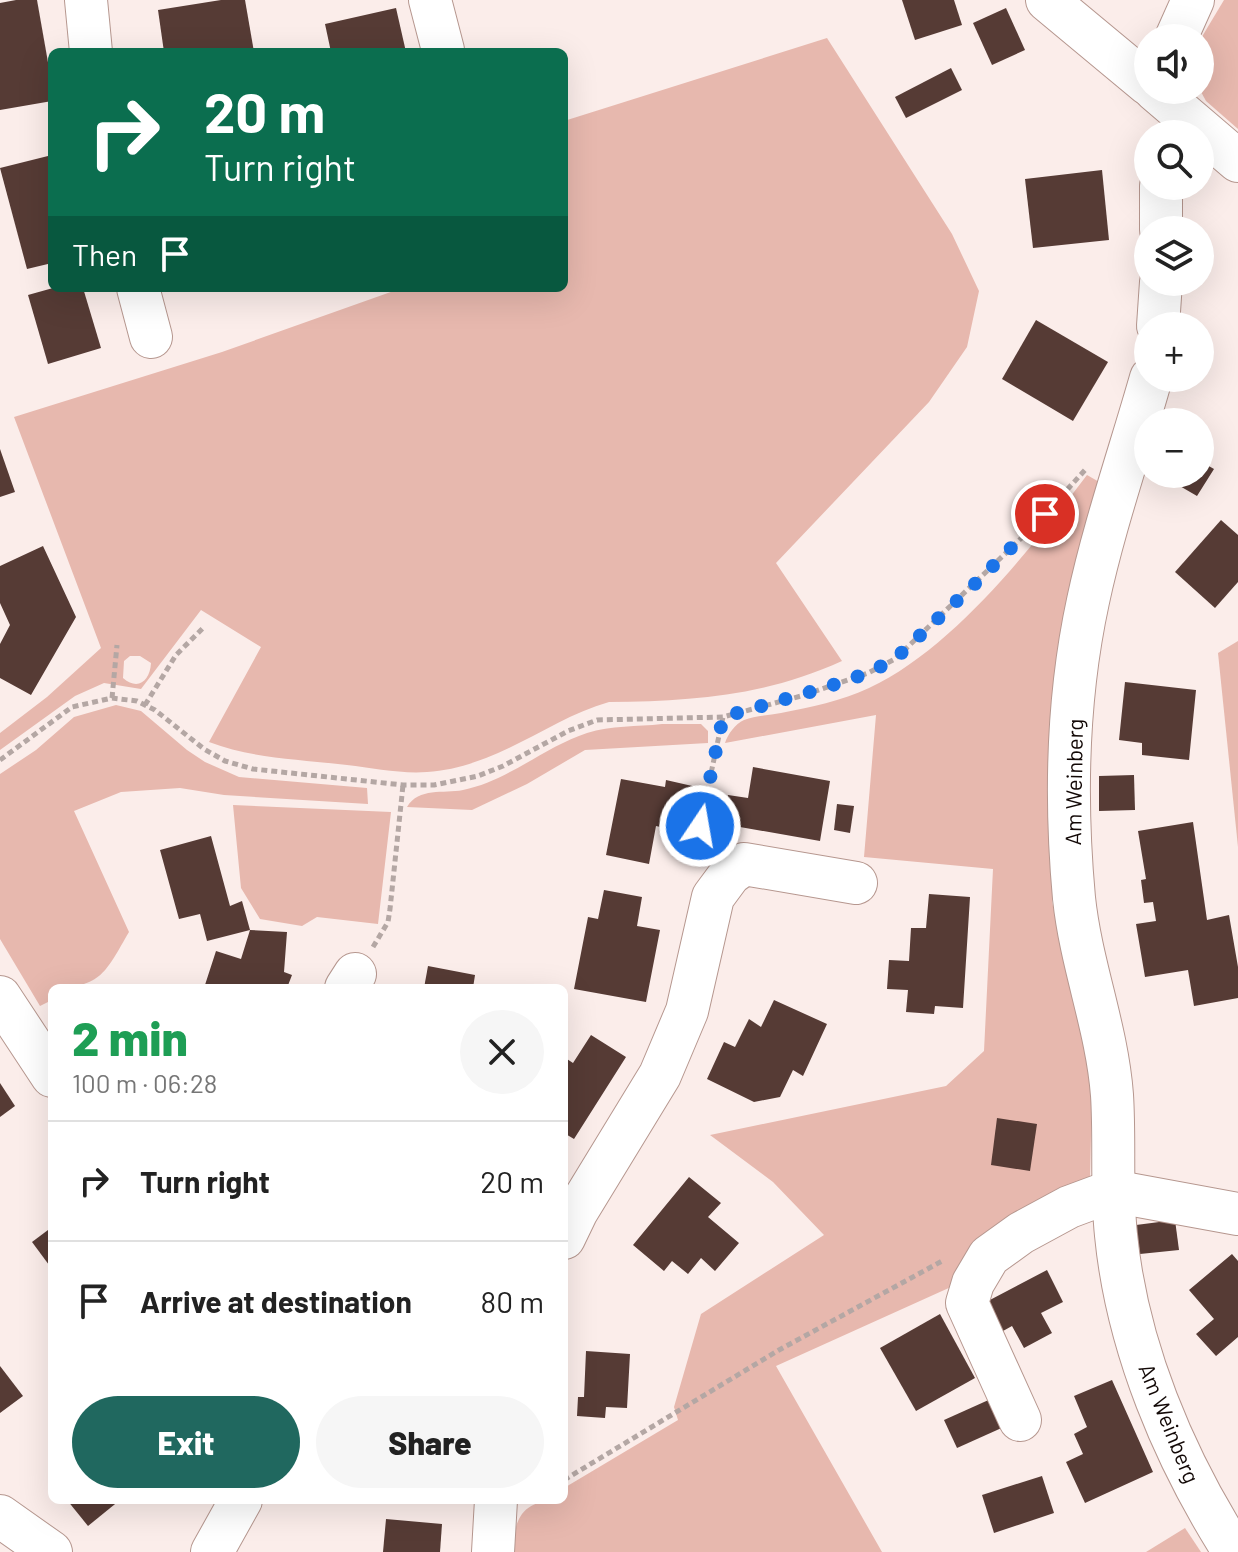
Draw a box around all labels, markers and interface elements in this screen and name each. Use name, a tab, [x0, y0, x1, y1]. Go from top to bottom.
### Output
map controls	[1134, 24, 1214, 488]
button: sound	[1134, 24, 1214, 104]
text: 20 m	[204, 77, 325, 144]
icon: right	[72, 80, 176, 184]
button: search	[1134, 120, 1214, 200]
text: Turn right	[204, 145, 356, 188]
button: layers	[1134, 216, 1214, 296]
icon: arrive	[153, 232, 197, 276]
text: Then	[72, 236, 137, 272]
button: +	[1134, 312, 1214, 392]
button: −	[1134, 408, 1214, 488]
pin	[1011, 480, 1079, 548]
icon: arrive	[1023, 492, 1067, 536]
street label: Am Weinberg	[1059, 719, 1087, 845]
position arrow	[658, 784, 742, 868]
text: 2 min	[72, 1008, 188, 1066]
button: close	[460, 1010, 544, 1094]
text: 100 m · 06:28	[72, 1067, 217, 1098]
icon: right	[72, 1159, 116, 1203]
text: Turn right	[140, 1163, 270, 1199]
text: 20 m	[480, 1163, 544, 1199]
icon: arrive	[72, 1279, 116, 1323]
text: Arrive at destination	[140, 1283, 412, 1319]
text: 80 m	[481, 1283, 544, 1319]
street label: Am Weinberg	[1134, 1360, 1206, 1486]
button: Exit	[72, 1396, 300, 1488]
button: Share	[316, 1396, 544, 1488]

